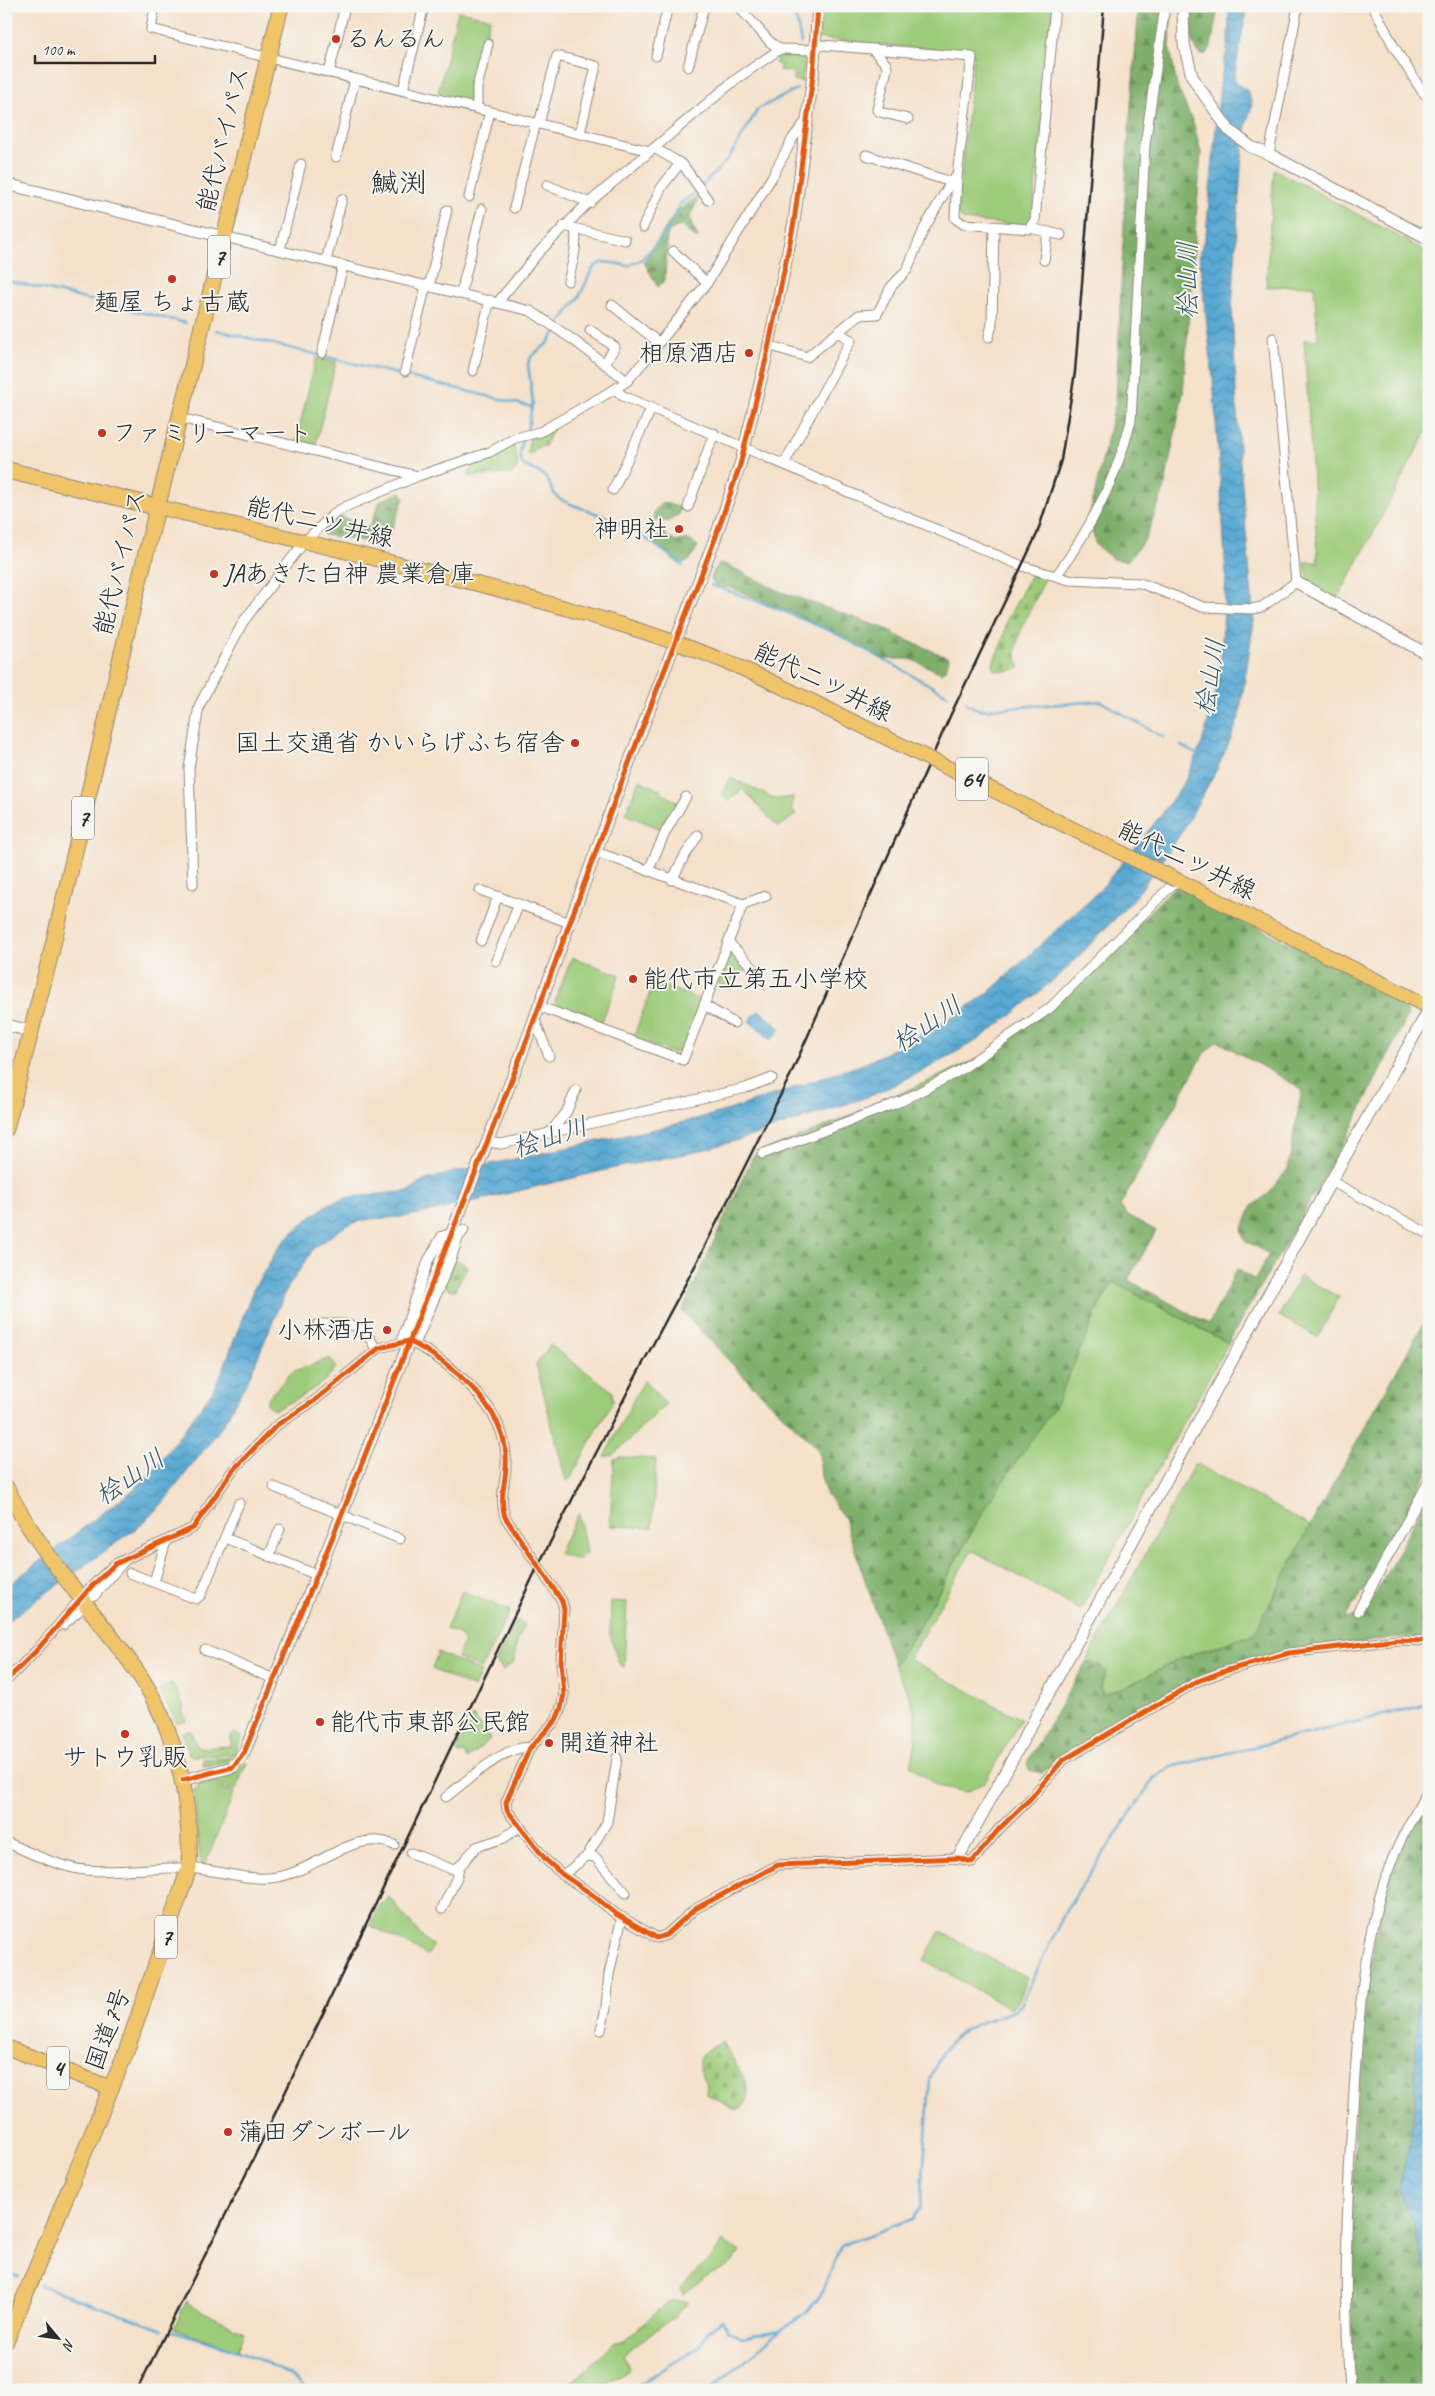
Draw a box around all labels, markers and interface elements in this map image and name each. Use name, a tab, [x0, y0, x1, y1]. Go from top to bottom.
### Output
place label: るんるん	[346, 23, 446, 55]
scale bar	[35, 32, 155, 64]
marker: るんるん	[330, 33, 342, 45]
text: 100 m	[42, 41, 76, 60]
street label: 能代バイパス	[189, 63, 257, 215]
district label: 鰄渕	[371, 165, 427, 200]
road number: 7	[208, 236, 230, 278]
water label: 桧山川	[1171, 241, 1204, 319]
marker: 麺屋 ちょ古蔵	[166, 273, 178, 285]
place label: 麺屋 ちょ古蔵	[94, 286, 250, 318]
place label: 相原酒店	[639, 337, 739, 369]
marker: 相原酒店	[743, 347, 755, 359]
place label: ファミリーマート	[112, 417, 313, 449]
marker: ファミリーマート	[96, 427, 108, 439]
street label: 能代バイパス	[86, 486, 154, 638]
street label: 能代二ツ井線	[243, 490, 397, 554]
place label: 神明社	[594, 513, 669, 545]
marker: 神明社	[673, 523, 685, 535]
place label: JAあきた白神 農業倉庫	[223, 558, 475, 590]
marker: JAあきた白神 農業倉庫	[208, 568, 220, 580]
street label: 能代二ツ井線	[749, 635, 897, 729]
water label: 桧山川	[1188, 636, 1232, 718]
place label: 国土交通省 かいらげふち宿舎	[235, 727, 565, 759]
marker: 国土交通省 かいらげふち宿舎	[569, 737, 581, 749]
road number: 64	[956, 758, 988, 801]
road number: 7	[72, 796, 94, 840]
street label: 能代二ツ井線	[1113, 813, 1261, 907]
place label: 能代市立第五小学校	[643, 963, 868, 995]
marker: 能代市立第五小学校	[627, 973, 639, 985]
water label: 桧山川	[885, 989, 969, 1059]
water label: 桧山川	[508, 1109, 592, 1165]
place label: 小林酒店	[277, 1314, 377, 1346]
marker: 小林酒店	[381, 1324, 393, 1336]
water label: 桧山川	[88, 1442, 172, 1512]
place label: 能代市東部公民館	[330, 1706, 530, 1738]
marker: 能代市東部公民館	[314, 1716, 326, 1728]
place label: 開道神社	[559, 1727, 659, 1759]
marker: サトウ乳販	[119, 1728, 131, 1740]
marker: 開道神社	[543, 1737, 555, 1749]
place label: サトウ乳販	[62, 1741, 188, 1773]
road number: 7	[155, 1915, 177, 1958]
street label: 国道7号	[78, 1983, 138, 2075]
road number: 4	[47, 2046, 69, 2090]
place label: 蒲田ダンボール	[238, 2116, 412, 2148]
marker: 蒲田ダンボール	[222, 2126, 234, 2138]
north arrow	[32, 2314, 82, 2364]
text: N	[58, 2336, 78, 2354]

